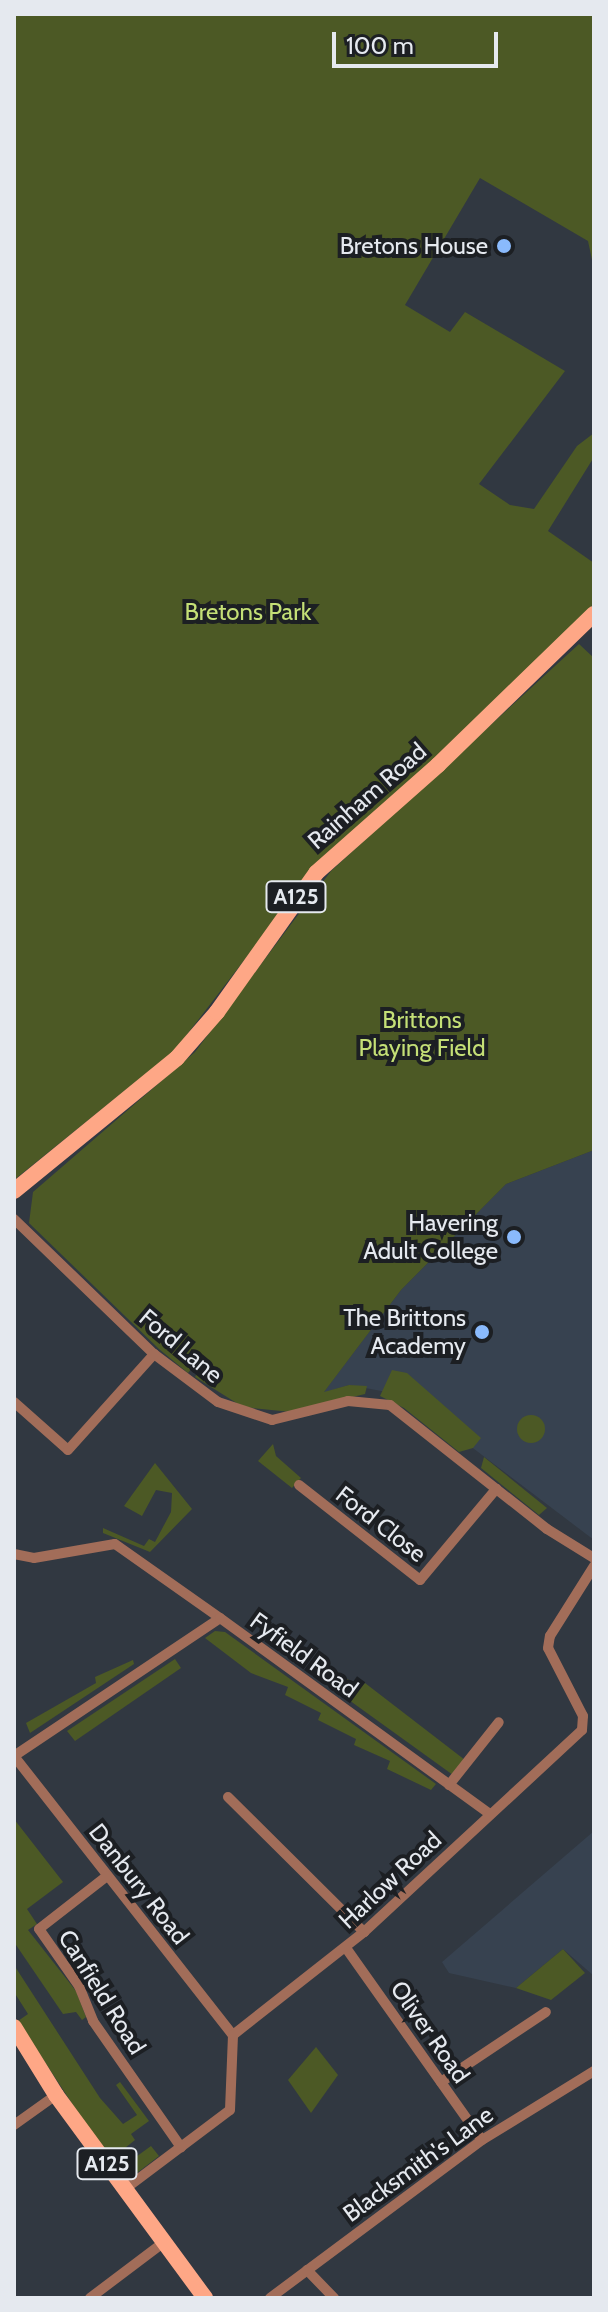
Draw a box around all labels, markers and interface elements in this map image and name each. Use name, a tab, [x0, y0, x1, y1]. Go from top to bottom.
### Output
scale bar	[336, 16, 502, 66]
text: 100 m	[346, 31, 414, 60]
place label: Bretons House	[340, 232, 488, 260]
marker: Bretons House	[495, 237, 513, 255]
park label: Bretons Park	[185, 598, 311, 626]
street label: Rainham Road	[302, 737, 432, 855]
road number: A125	[264, 879, 328, 915]
park label: Brittons Playing Field	[359, 1006, 485, 1062]
place label: Havering Adult College	[363, 1209, 498, 1265]
marker: Havering Adult College	[505, 1228, 523, 1246]
street label: Ford Lane	[133, 1303, 229, 1389]
place label: The Brittons Academy	[343, 1304, 466, 1360]
marker: The Brittons Academy	[473, 1323, 491, 1341]
street label: Ford Close	[330, 1480, 432, 1568]
street label: Fyfield Road	[245, 1606, 363, 1704]
street label: Danbury Road	[83, 1818, 195, 1950]
street label: Harlow Road	[333, 1825, 447, 1935]
street label: Canfield Road	[52, 1924, 152, 2060]
street label: Oliver Road	[384, 1975, 476, 2089]
street label: Blacksmith's Lane	[337, 2100, 499, 2228]
road number: A125	[75, 2146, 139, 2182]

